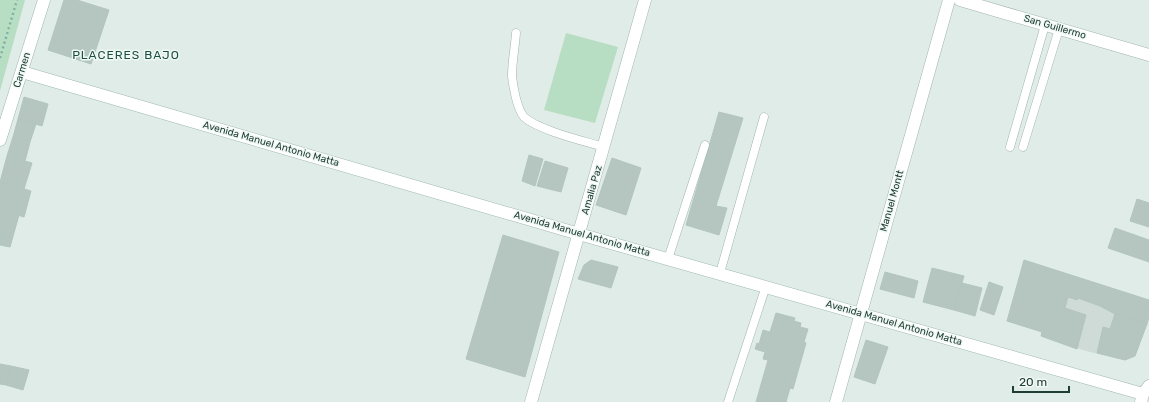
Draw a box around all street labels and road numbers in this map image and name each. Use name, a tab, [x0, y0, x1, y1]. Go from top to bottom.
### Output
street label: San Guillermo	[1022, 12, 1088, 42]
street label: Carmen	[11, 51, 33, 89]
street label: Avenida Manuel Antonio Matta	[201, 119, 341, 169]
street label: Amalia Paz	[579, 164, 605, 216]
street label: Manuel Montt	[877, 169, 907, 233]
street label: Avenida Manuel Antonio Matta	[512, 209, 652, 259]
street label: Avenida Manuel Antonio Matta	[824, 298, 964, 348]

